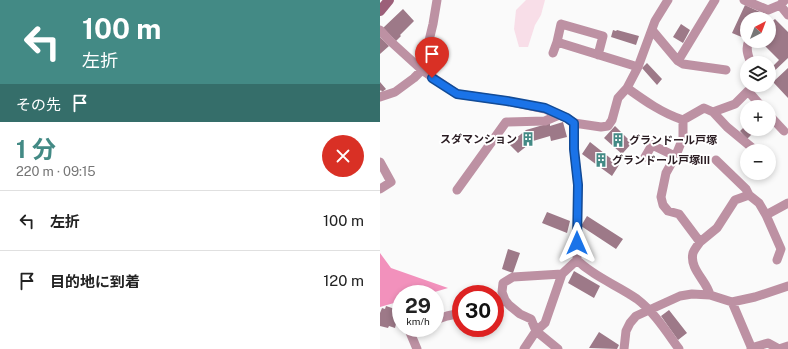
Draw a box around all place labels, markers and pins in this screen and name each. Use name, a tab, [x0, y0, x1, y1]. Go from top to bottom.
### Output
pin	[415, 37, 449, 78]
building icon: スダマンション	[520, 131, 536, 147]
building icon: グランドール戸塚	[610, 132, 626, 148]
place label: スダマンション	[440, 133, 517, 145]
place label: グランドール戸塚	[629, 134, 718, 146]
building icon: グランドール戸塚III	[593, 152, 609, 168]
place label: グランドール戸塚III	[612, 154, 710, 166]

